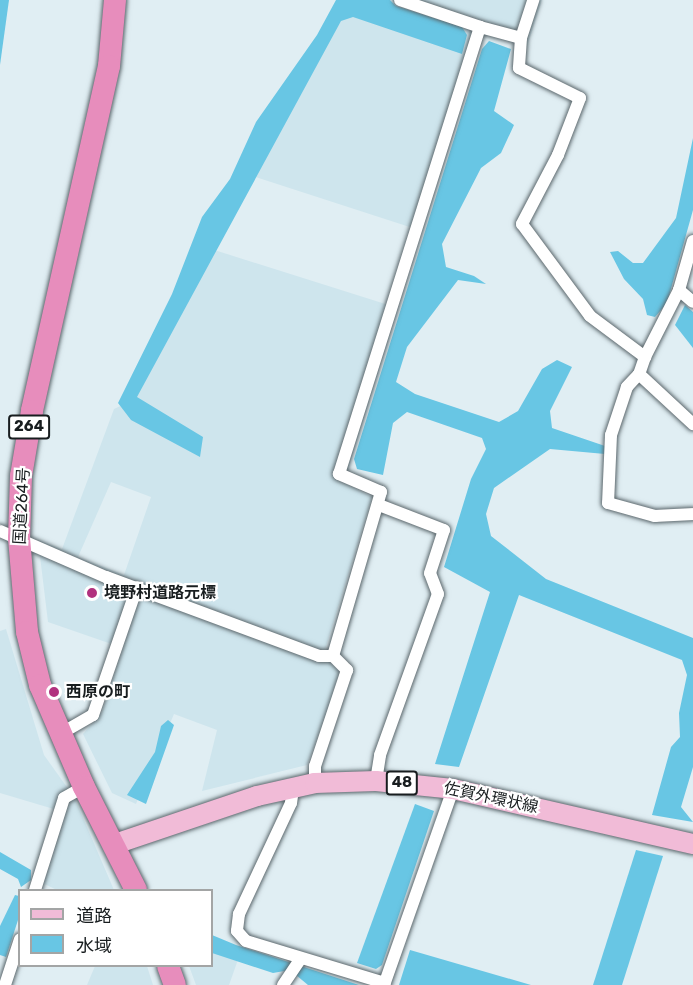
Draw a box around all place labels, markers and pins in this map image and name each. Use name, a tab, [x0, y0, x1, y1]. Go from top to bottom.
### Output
place label: 境野村道路元標	[104, 583, 216, 603]
marker: 境野村道路元標	[85, 586, 99, 600]
place label: 西原の町	[66, 682, 130, 702]
marker: 西原の町	[47, 685, 61, 699]

